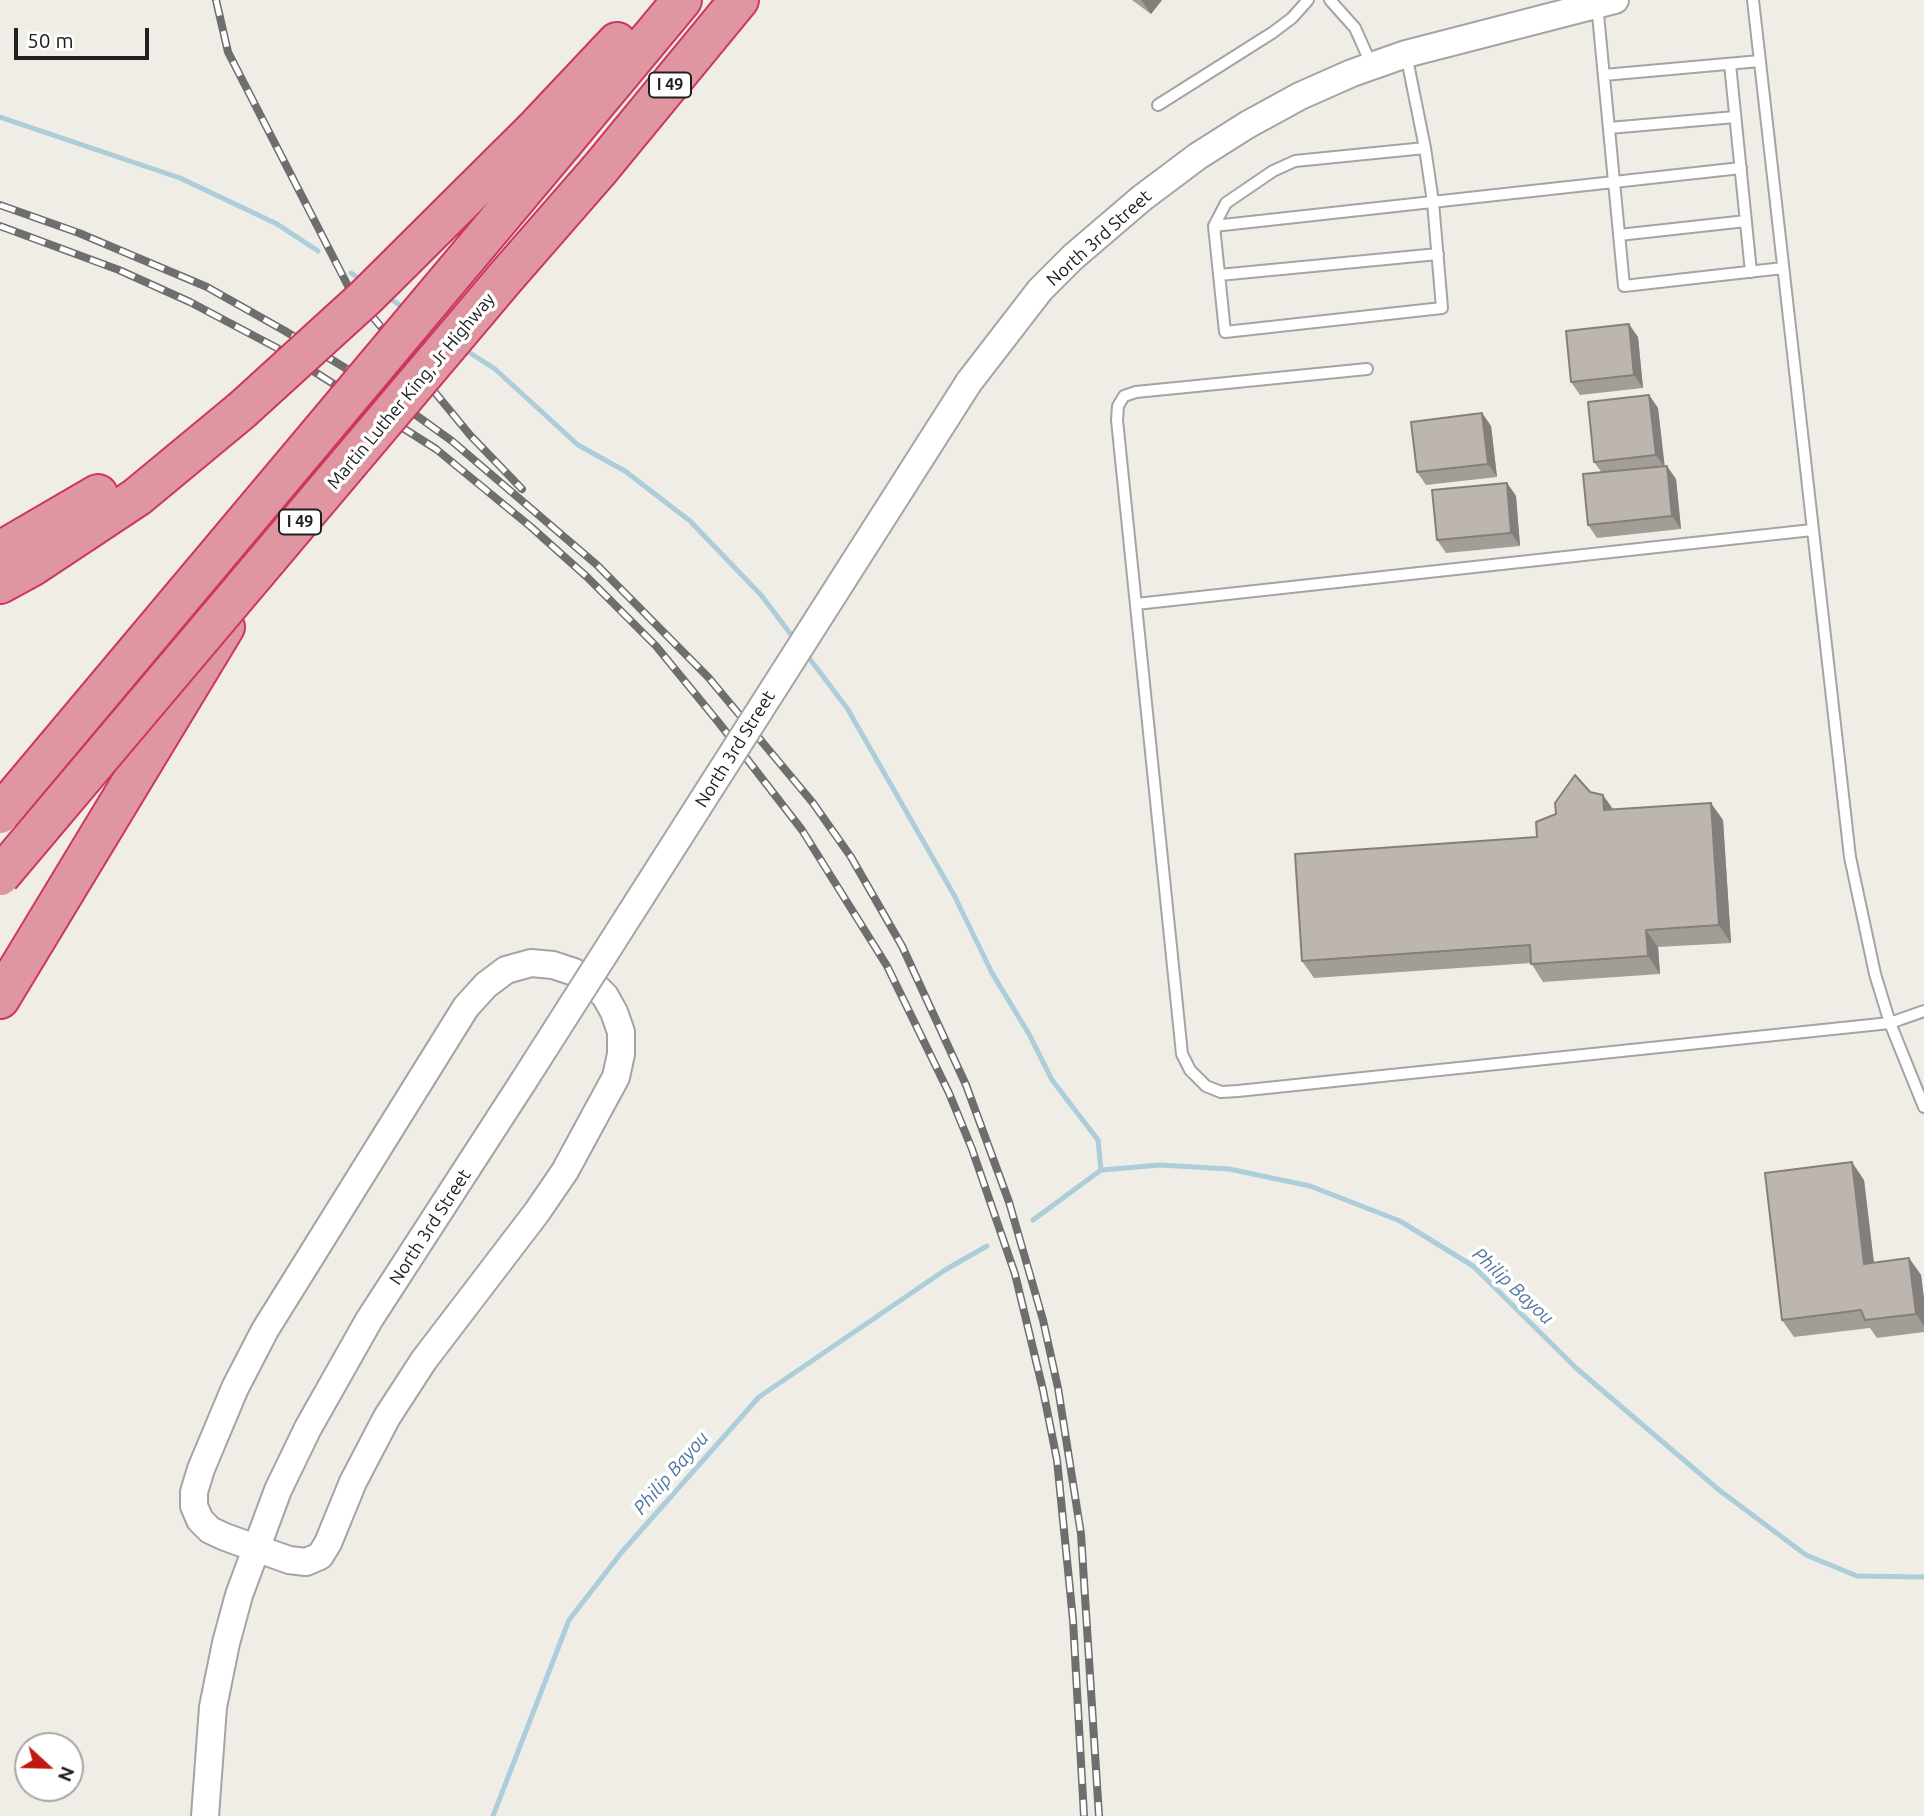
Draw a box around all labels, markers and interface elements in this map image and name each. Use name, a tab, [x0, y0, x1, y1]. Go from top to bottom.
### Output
scale bar	[18, 14, 152, 58]
text: 50 m	[27, 28, 74, 52]
road number: I 49	[649, 72, 691, 97]
street label: North 3rd Street	[1042, 185, 1156, 291]
street label: Martin Luther King, Jr Highway	[323, 289, 499, 493]
road number: I 49	[279, 509, 321, 534]
street label: North 3rd Street	[690, 687, 780, 811]
street label: North 3rd Street	[385, 1165, 475, 1289]
water label: Philip Bayou	[1468, 1243, 1558, 1329]
water label: Philip Bayou	[629, 1427, 713, 1519]
north arrow	[14, 1732, 84, 1802]
text: N	[54, 1763, 79, 1785]

